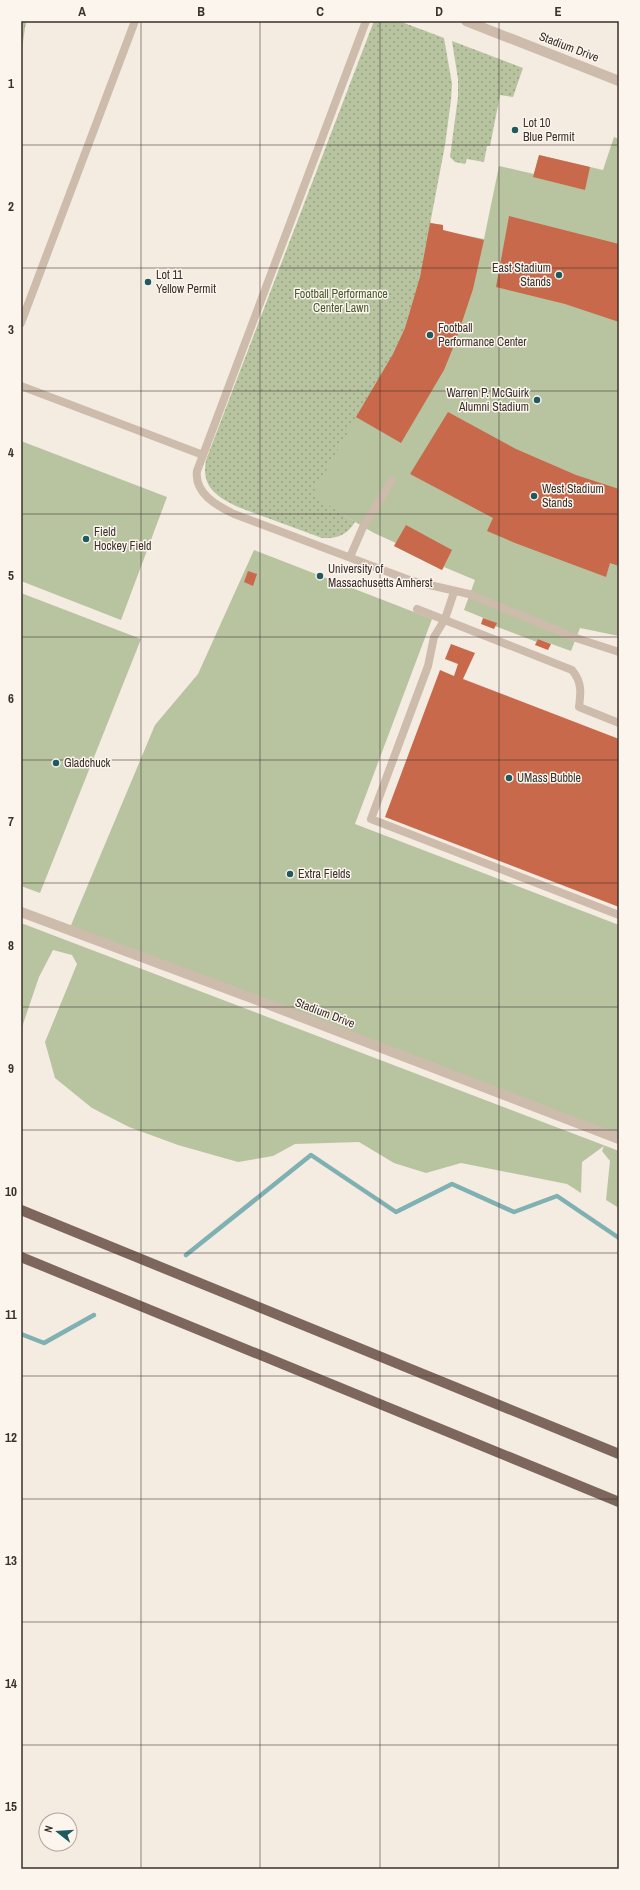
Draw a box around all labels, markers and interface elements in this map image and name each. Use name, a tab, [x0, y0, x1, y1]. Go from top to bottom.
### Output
text: A	[78, 3, 86, 20]
text: B	[197, 3, 205, 20]
text: C	[316, 3, 324, 20]
text: D	[435, 3, 443, 20]
text: E	[554, 3, 562, 20]
street label: Stadium Drive	[537, 28, 601, 66]
text: 1	[8, 75, 14, 92]
place label: Lot 10 Blue Permit	[523, 115, 575, 145]
marker: Lot 10 Blue Permit	[510, 125, 520, 135]
text: 2	[8, 198, 14, 215]
place label: East Stadium Stands	[492, 260, 551, 290]
place label: Lot 11 Yellow Permit	[156, 267, 216, 297]
marker: East Stadium Stands	[554, 270, 564, 280]
marker: Lot 11 Yellow Permit	[143, 277, 153, 287]
park label: Football Performance Center Lawn	[294, 286, 388, 316]
place label: Football Performance Center	[438, 320, 527, 350]
text: 3	[8, 321, 14, 338]
marker: Football Performance Center	[425, 330, 435, 340]
place label: Warren P. McGuirk Alumni Stadium	[446, 385, 529, 415]
marker: Warren P. McGuirk Alumni Stadium	[532, 395, 542, 405]
text: 4	[8, 444, 14, 461]
place label: West Stadium Stands	[542, 481, 604, 511]
marker: West Stadium Stands	[529, 491, 539, 501]
place label: Field Hockey Field	[94, 524, 151, 554]
marker: Field Hockey Field	[81, 534, 91, 544]
place label: University of Massachusetts Amherst	[328, 561, 433, 591]
text: 5	[8, 567, 14, 584]
marker: University of Massachusetts Amherst	[315, 571, 325, 581]
text: 6	[8, 690, 14, 707]
place label: Gladchuck	[64, 755, 111, 771]
marker: Gladchuck	[51, 758, 61, 768]
place label: UMass Bubble	[517, 770, 581, 786]
marker: UMass Bubble	[504, 773, 514, 783]
text: 7	[8, 813, 14, 830]
place label: Extra Fields	[298, 866, 351, 882]
marker: Extra Fields	[285, 869, 295, 879]
text: 8	[8, 937, 14, 954]
street label: Stadium Drive	[293, 994, 357, 1032]
text: 9	[8, 1060, 14, 1077]
text: 10	[5, 1183, 17, 1200]
text: 11	[5, 1306, 17, 1323]
text: 12	[5, 1429, 17, 1446]
text: 13	[5, 1552, 17, 1569]
text: 14	[5, 1675, 17, 1692]
text: 15	[5, 1798, 17, 1815]
north arrow	[38, 1812, 78, 1852]
text: N	[41, 1824, 56, 1834]

